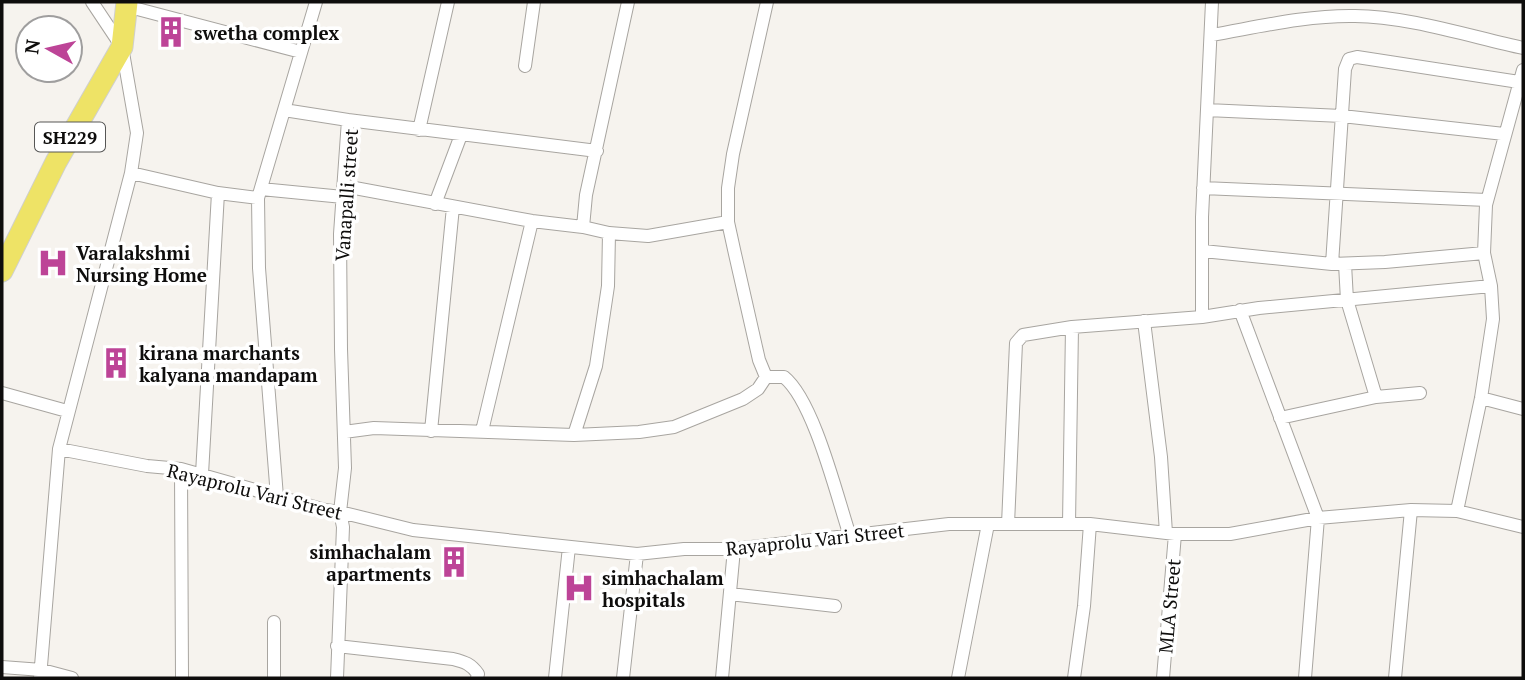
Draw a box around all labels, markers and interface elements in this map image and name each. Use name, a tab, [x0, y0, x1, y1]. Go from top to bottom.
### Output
north arrow	[14, 14, 84, 84]
building icon: swetha complex	[154, 15, 188, 49]
place label: swetha complex	[194, 20, 339, 45]
text: N	[18, 37, 45, 55]
road number: SH229	[35, 122, 105, 152]
street label: Vanapalli street	[329, 128, 363, 262]
place label: Varalakshmi Nursing Home	[76, 240, 207, 287]
hospital icon: Varalakshmi Nursing Home	[36, 246, 70, 280]
place label: kirana marchants kalyana mandapam	[139, 340, 318, 387]
building icon: kirana marchants kalyana mandapam	[99, 346, 133, 380]
street label: Rayaprolu Vari Street	[165, 457, 345, 525]
street label: Rayaprolu Vari Street	[724, 517, 906, 561]
place label: simhachalam apartments	[309, 539, 431, 586]
building icon: simhachalam apartments	[437, 545, 471, 579]
street label: MLA Street	[1152, 558, 1186, 654]
place label: simhachalam hospitals	[602, 565, 724, 612]
hospital icon: simhachalam hospitals	[562, 571, 596, 605]

